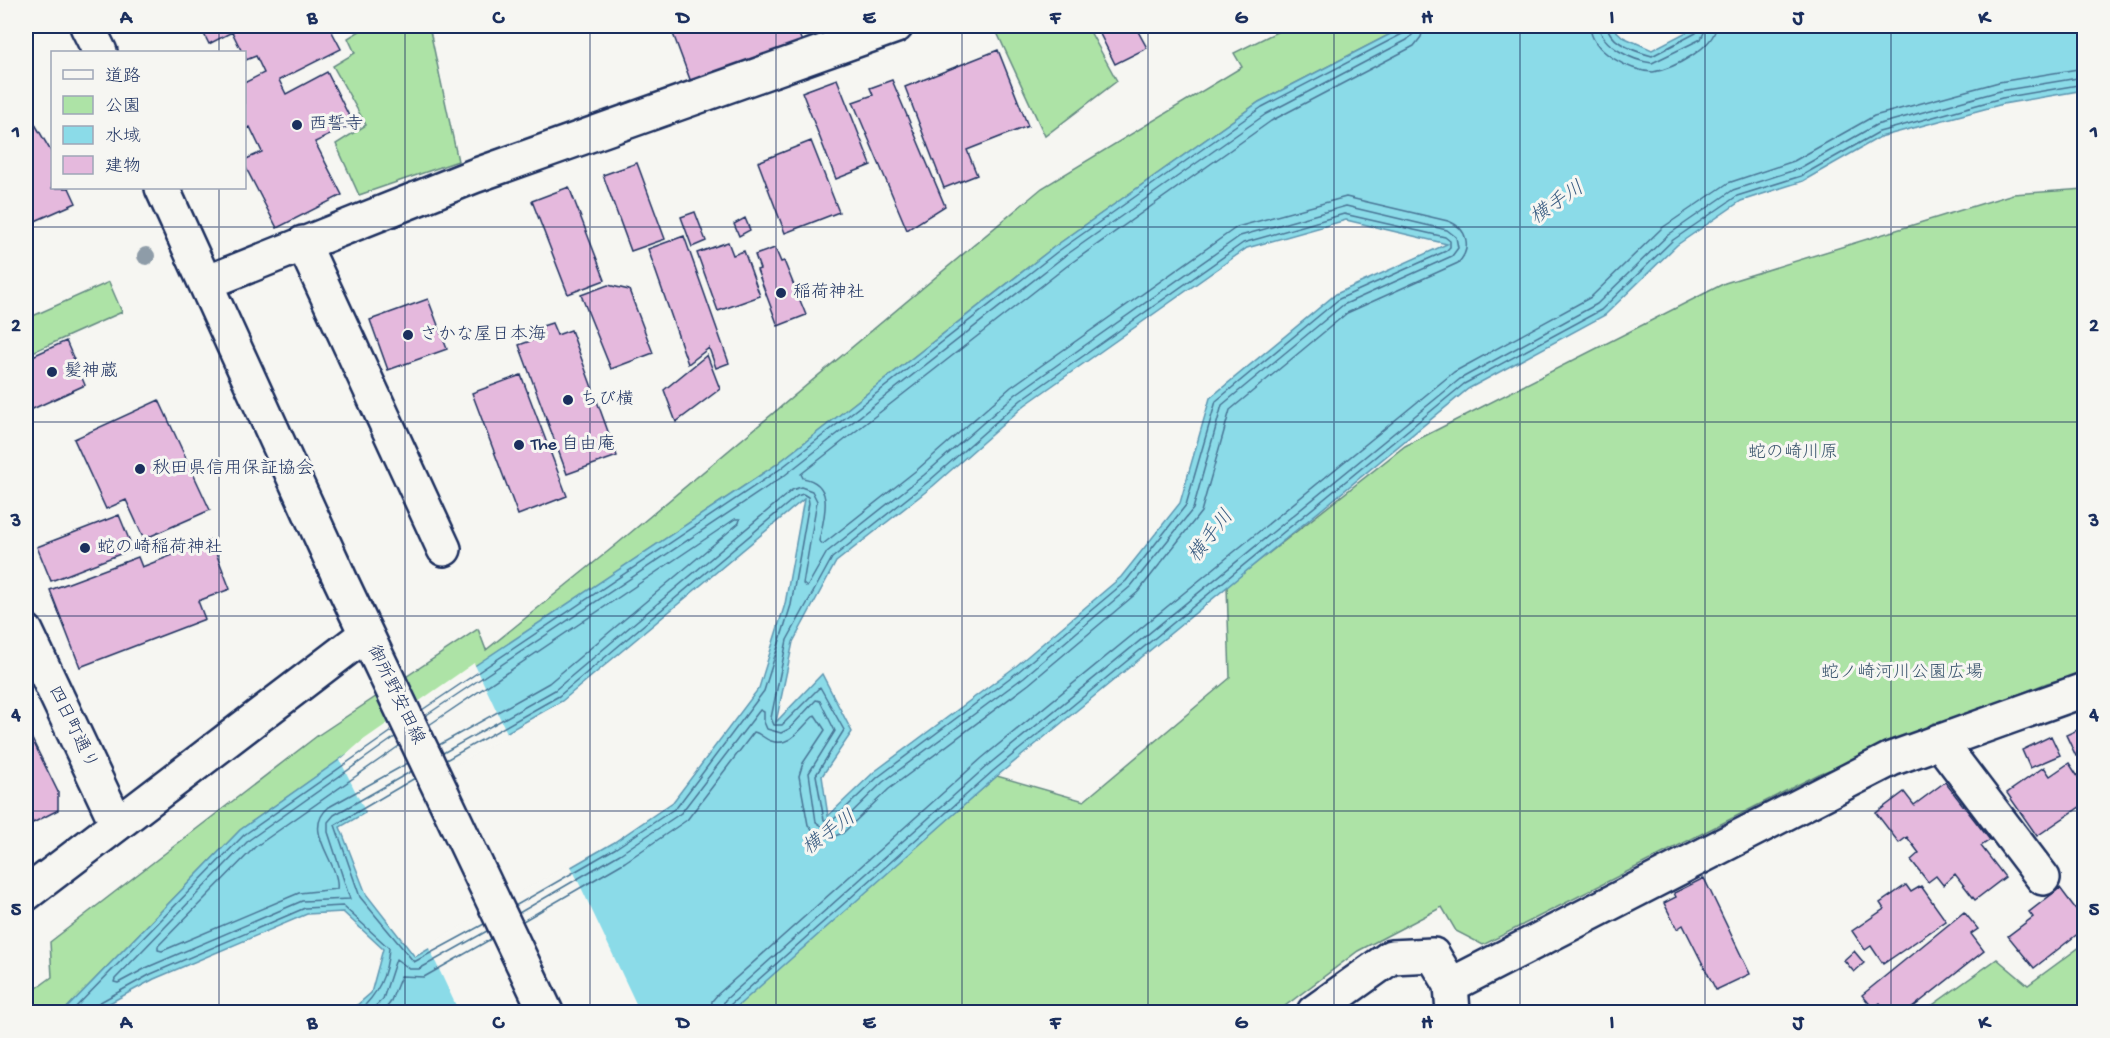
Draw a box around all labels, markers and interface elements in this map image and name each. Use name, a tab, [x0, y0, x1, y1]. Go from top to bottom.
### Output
text: A	[119, 8, 134, 31]
text: B	[306, 8, 318, 31]
text: C	[492, 8, 506, 31]
text: D	[674, 8, 690, 31]
text: E	[863, 8, 877, 31]
text: F	[1049, 8, 1062, 31]
text: G	[1235, 8, 1249, 31]
text: H	[1421, 8, 1433, 31]
text: I	[1610, 8, 1615, 31]
text: J	[1792, 8, 1805, 31]
text: K	[1977, 8, 1992, 31]
legend	[51, 51, 246, 189]
text: 道路	[105, 66, 141, 88]
text: 公園	[105, 97, 141, 118]
place label: 西誓寺	[309, 114, 363, 136]
marker: 西誓寺	[290, 118, 304, 132]
text: 1	[11, 122, 20, 145]
text: 1	[2089, 122, 2098, 145]
text: 水域	[105, 126, 141, 148]
text: 建物	[105, 156, 141, 178]
water label: 横手川	[1526, 177, 1589, 230]
place label: 稲荷神社	[793, 282, 865, 304]
marker: 稲荷神社	[774, 286, 788, 300]
text: 2	[11, 316, 21, 339]
text: 2	[2089, 316, 2099, 339]
place label: さかな屋日本海	[420, 324, 546, 346]
marker: さかな屋日本海	[401, 328, 415, 342]
place label: 髪神蔵	[64, 361, 118, 383]
marker: 髪神蔵	[45, 365, 59, 379]
place label: ちび横	[580, 389, 634, 411]
marker: ちび横	[561, 393, 575, 407]
place label: The 自由庵	[530, 434, 615, 456]
marker: The 自由庵	[512, 438, 526, 452]
park label: 蛇の崎川原	[1748, 442, 1838, 464]
place label: 秋田県信用保証協会	[152, 458, 314, 480]
marker: 秋田県信用保証協会	[133, 462, 147, 476]
water label: 横手川	[1184, 506, 1240, 568]
text: 3	[10, 511, 21, 534]
text: 3	[2088, 511, 2099, 534]
place label: 蛇の崎稲荷神社	[97, 537, 223, 559]
marker: 蛇の崎稲荷神社	[78, 541, 92, 555]
street label: 御所野安田線	[362, 641, 429, 748]
park label: 蛇ノ崎河川公園広場	[1821, 662, 1983, 684]
street label: 四日町通り	[43, 683, 101, 773]
text: 4	[10, 705, 21, 728]
text: 4	[2088, 705, 2099, 728]
water label: 横手川	[798, 806, 861, 861]
text: 5	[11, 900, 22, 923]
text: 5	[2089, 900, 2100, 923]
text: A	[119, 1013, 134, 1036]
text: B	[306, 1013, 318, 1036]
text: C	[492, 1013, 506, 1036]
text: D	[674, 1013, 690, 1036]
text: E	[863, 1013, 877, 1036]
text: F	[1049, 1013, 1062, 1036]
text: G	[1235, 1013, 1249, 1036]
text: H	[1421, 1013, 1433, 1036]
text: I	[1610, 1013, 1615, 1036]
text: J	[1792, 1013, 1805, 1036]
text: K	[1977, 1013, 1992, 1036]

